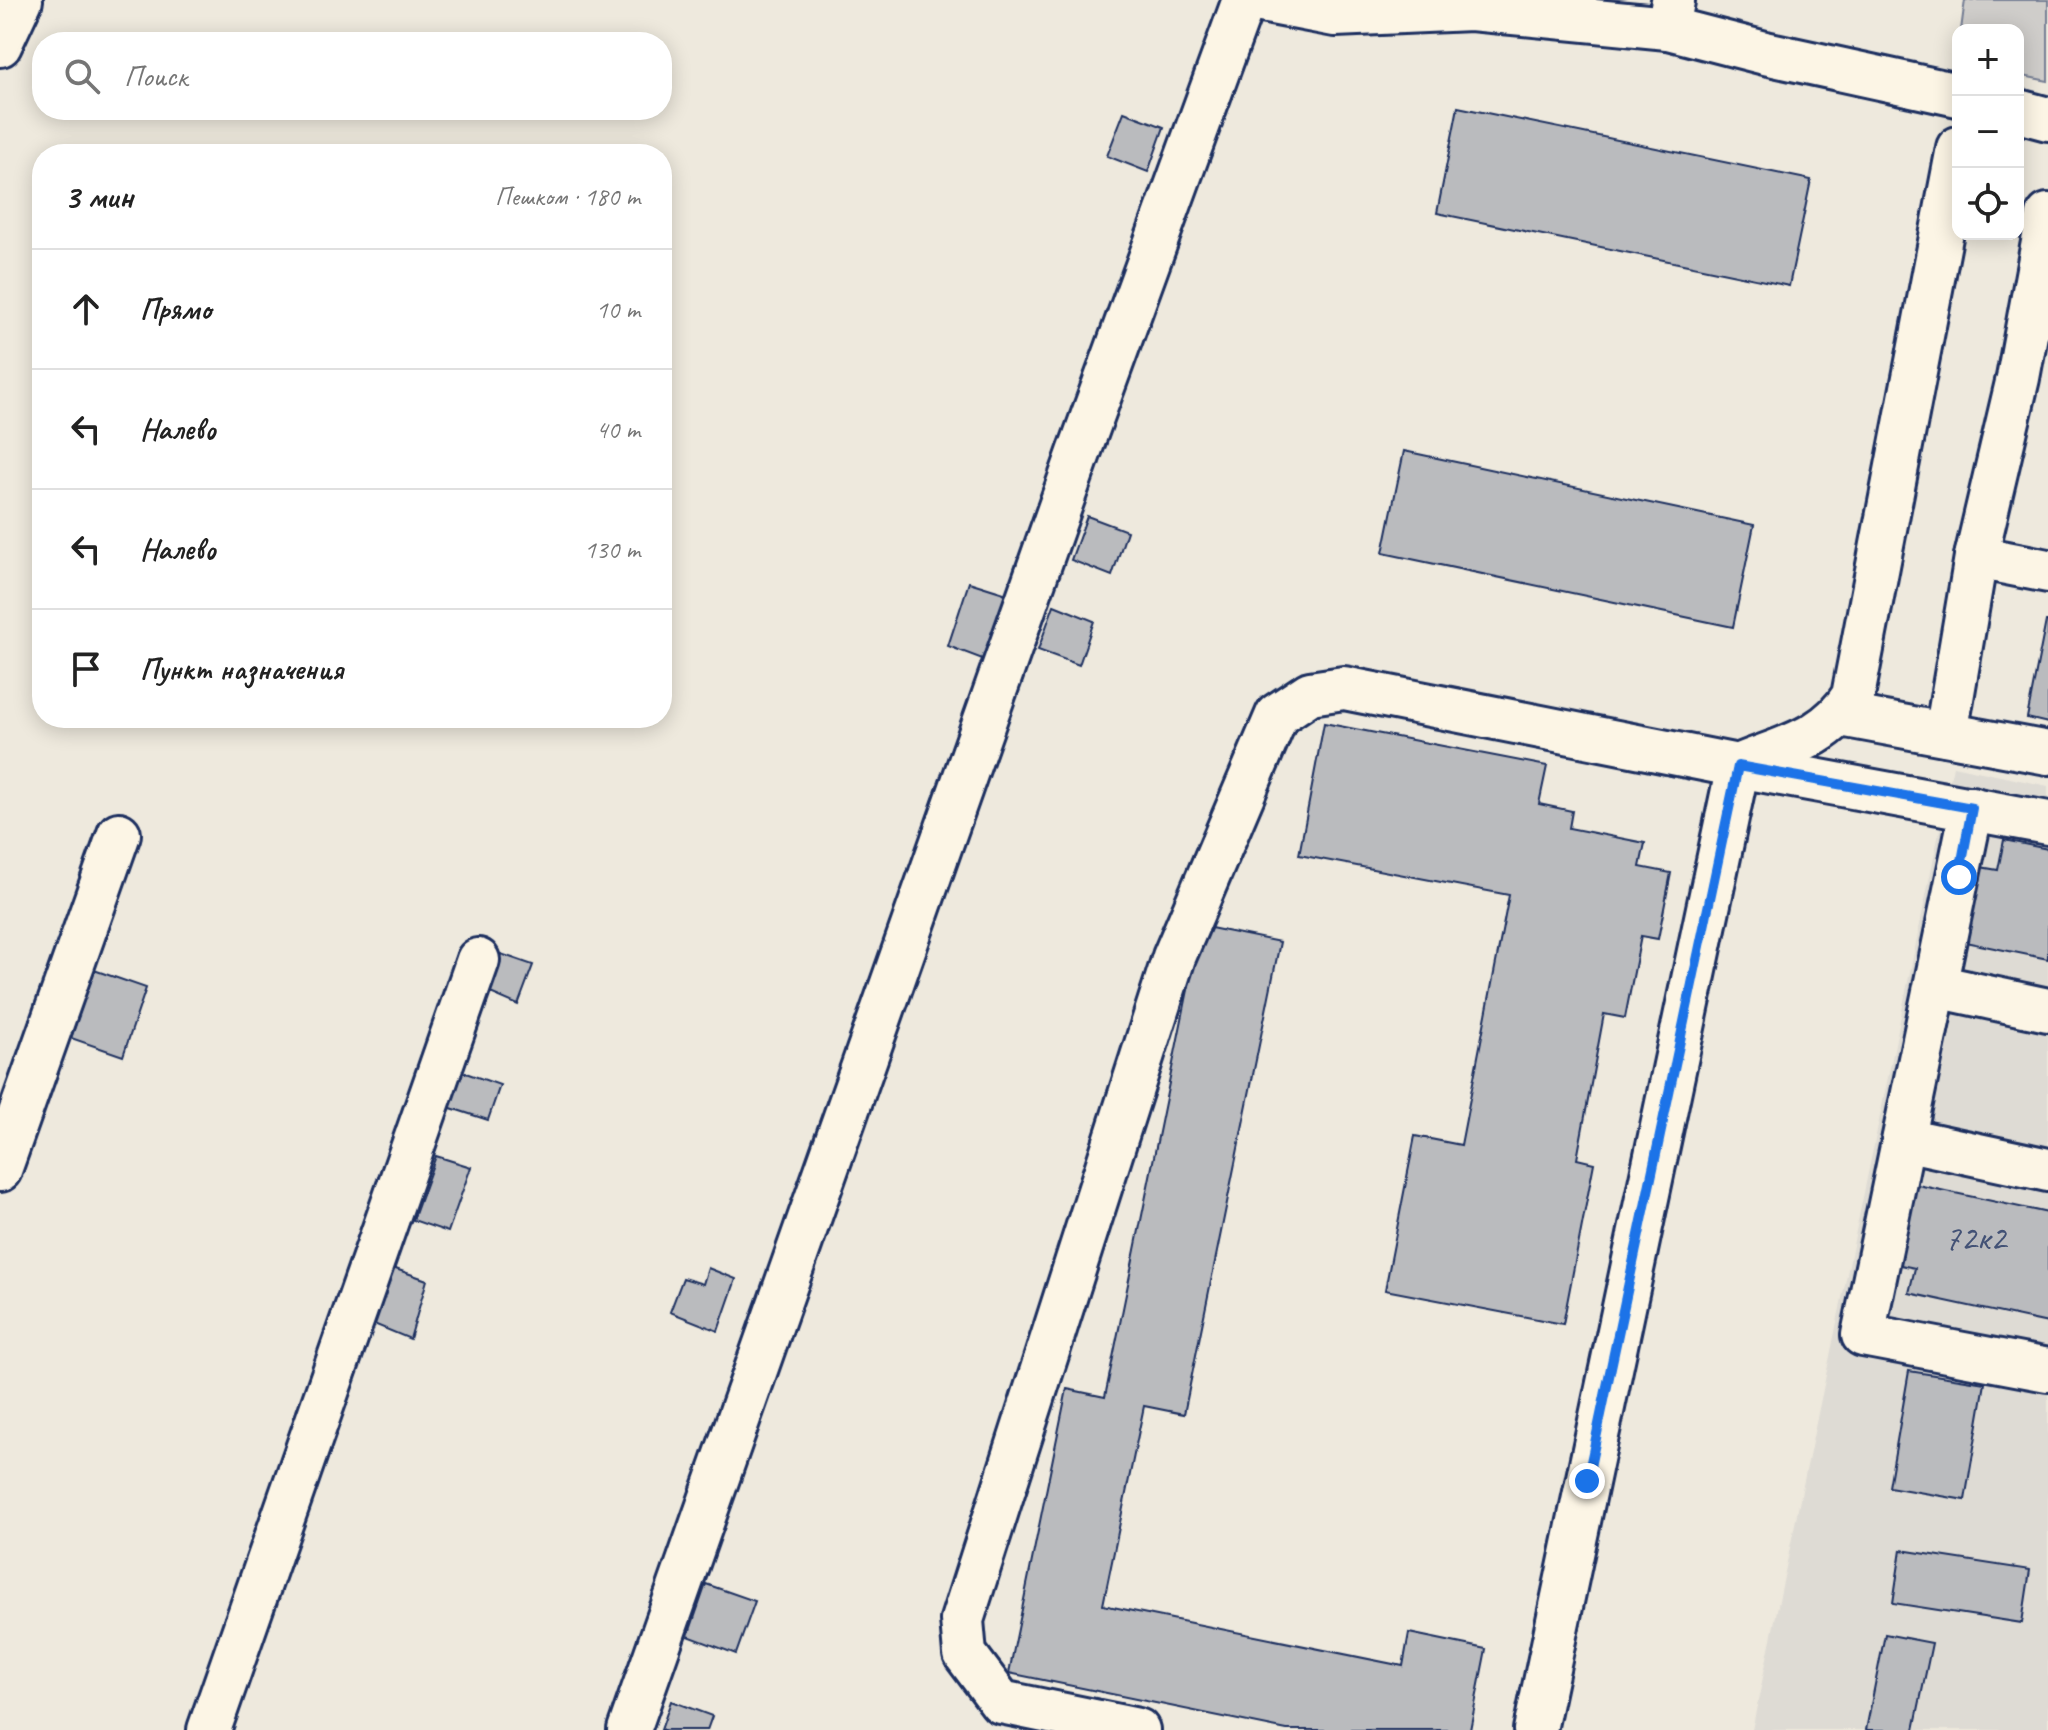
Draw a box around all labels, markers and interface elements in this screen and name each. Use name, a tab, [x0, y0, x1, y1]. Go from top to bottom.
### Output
map controls	[1952, 24, 2024, 240]
button: +	[1952, 24, 2024, 96]
search box	[32, 32, 672, 120]
icon: search	[60, 54, 104, 98]
text: Поиск	[124, 57, 187, 95]
button: −	[1952, 96, 2024, 168]
button: locate	[1952, 168, 2024, 240]
text: 3 мин	[64, 175, 133, 218]
text: Пешком · 180 m	[495, 180, 640, 213]
icon: ahead	[64, 287, 108, 331]
text: Прямо	[140, 290, 211, 328]
text: 10 m	[596, 293, 640, 326]
icon: left	[64, 407, 108, 451]
text: Налево	[140, 410, 216, 448]
text: 40 m	[596, 413, 640, 446]
icon: left	[64, 527, 108, 571]
text: Налево	[140, 530, 216, 568]
text: 130 m	[584, 533, 640, 566]
icon: arrive	[64, 647, 108, 691]
text: Пункт назначения	[140, 650, 343, 688]
route start	[1941, 859, 1977, 895]
house number: 72к2	[1944, 1215, 2009, 1261]
route end	[1569, 1463, 1605, 1499]

